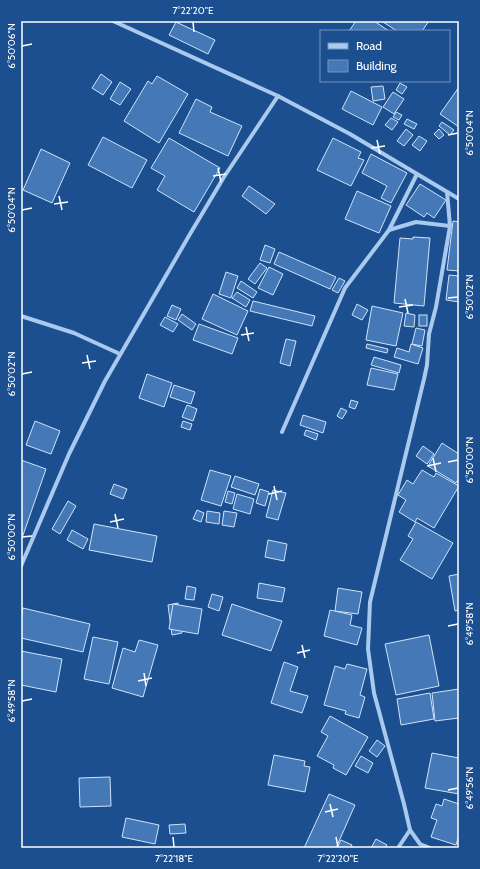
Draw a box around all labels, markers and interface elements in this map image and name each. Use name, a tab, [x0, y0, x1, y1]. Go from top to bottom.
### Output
text: 7°22'20"E	[172, 4, 214, 17]
text: 6°50'06"N	[5, 23, 18, 69]
legend	[320, 30, 450, 82]
text: Road	[356, 38, 382, 53]
text: Building	[356, 58, 398, 73]
text: 6°50'04"N	[463, 110, 476, 156]
text: 6°50'04"N	[5, 187, 18, 233]
text: 6°50'02"N	[463, 274, 476, 320]
text: 6°50'02"N	[5, 351, 18, 397]
text: 6°50'00"N	[463, 437, 476, 483]
text: 6°50'00"N	[5, 514, 18, 560]
text: 6°49'58"N	[463, 602, 476, 646]
text: 6°49'58"N	[5, 679, 18, 723]
text: 6°49'56"N	[463, 767, 476, 809]
text: 7°22'18"E	[155, 852, 194, 865]
text: 7°22'20"E	[317, 852, 359, 865]

